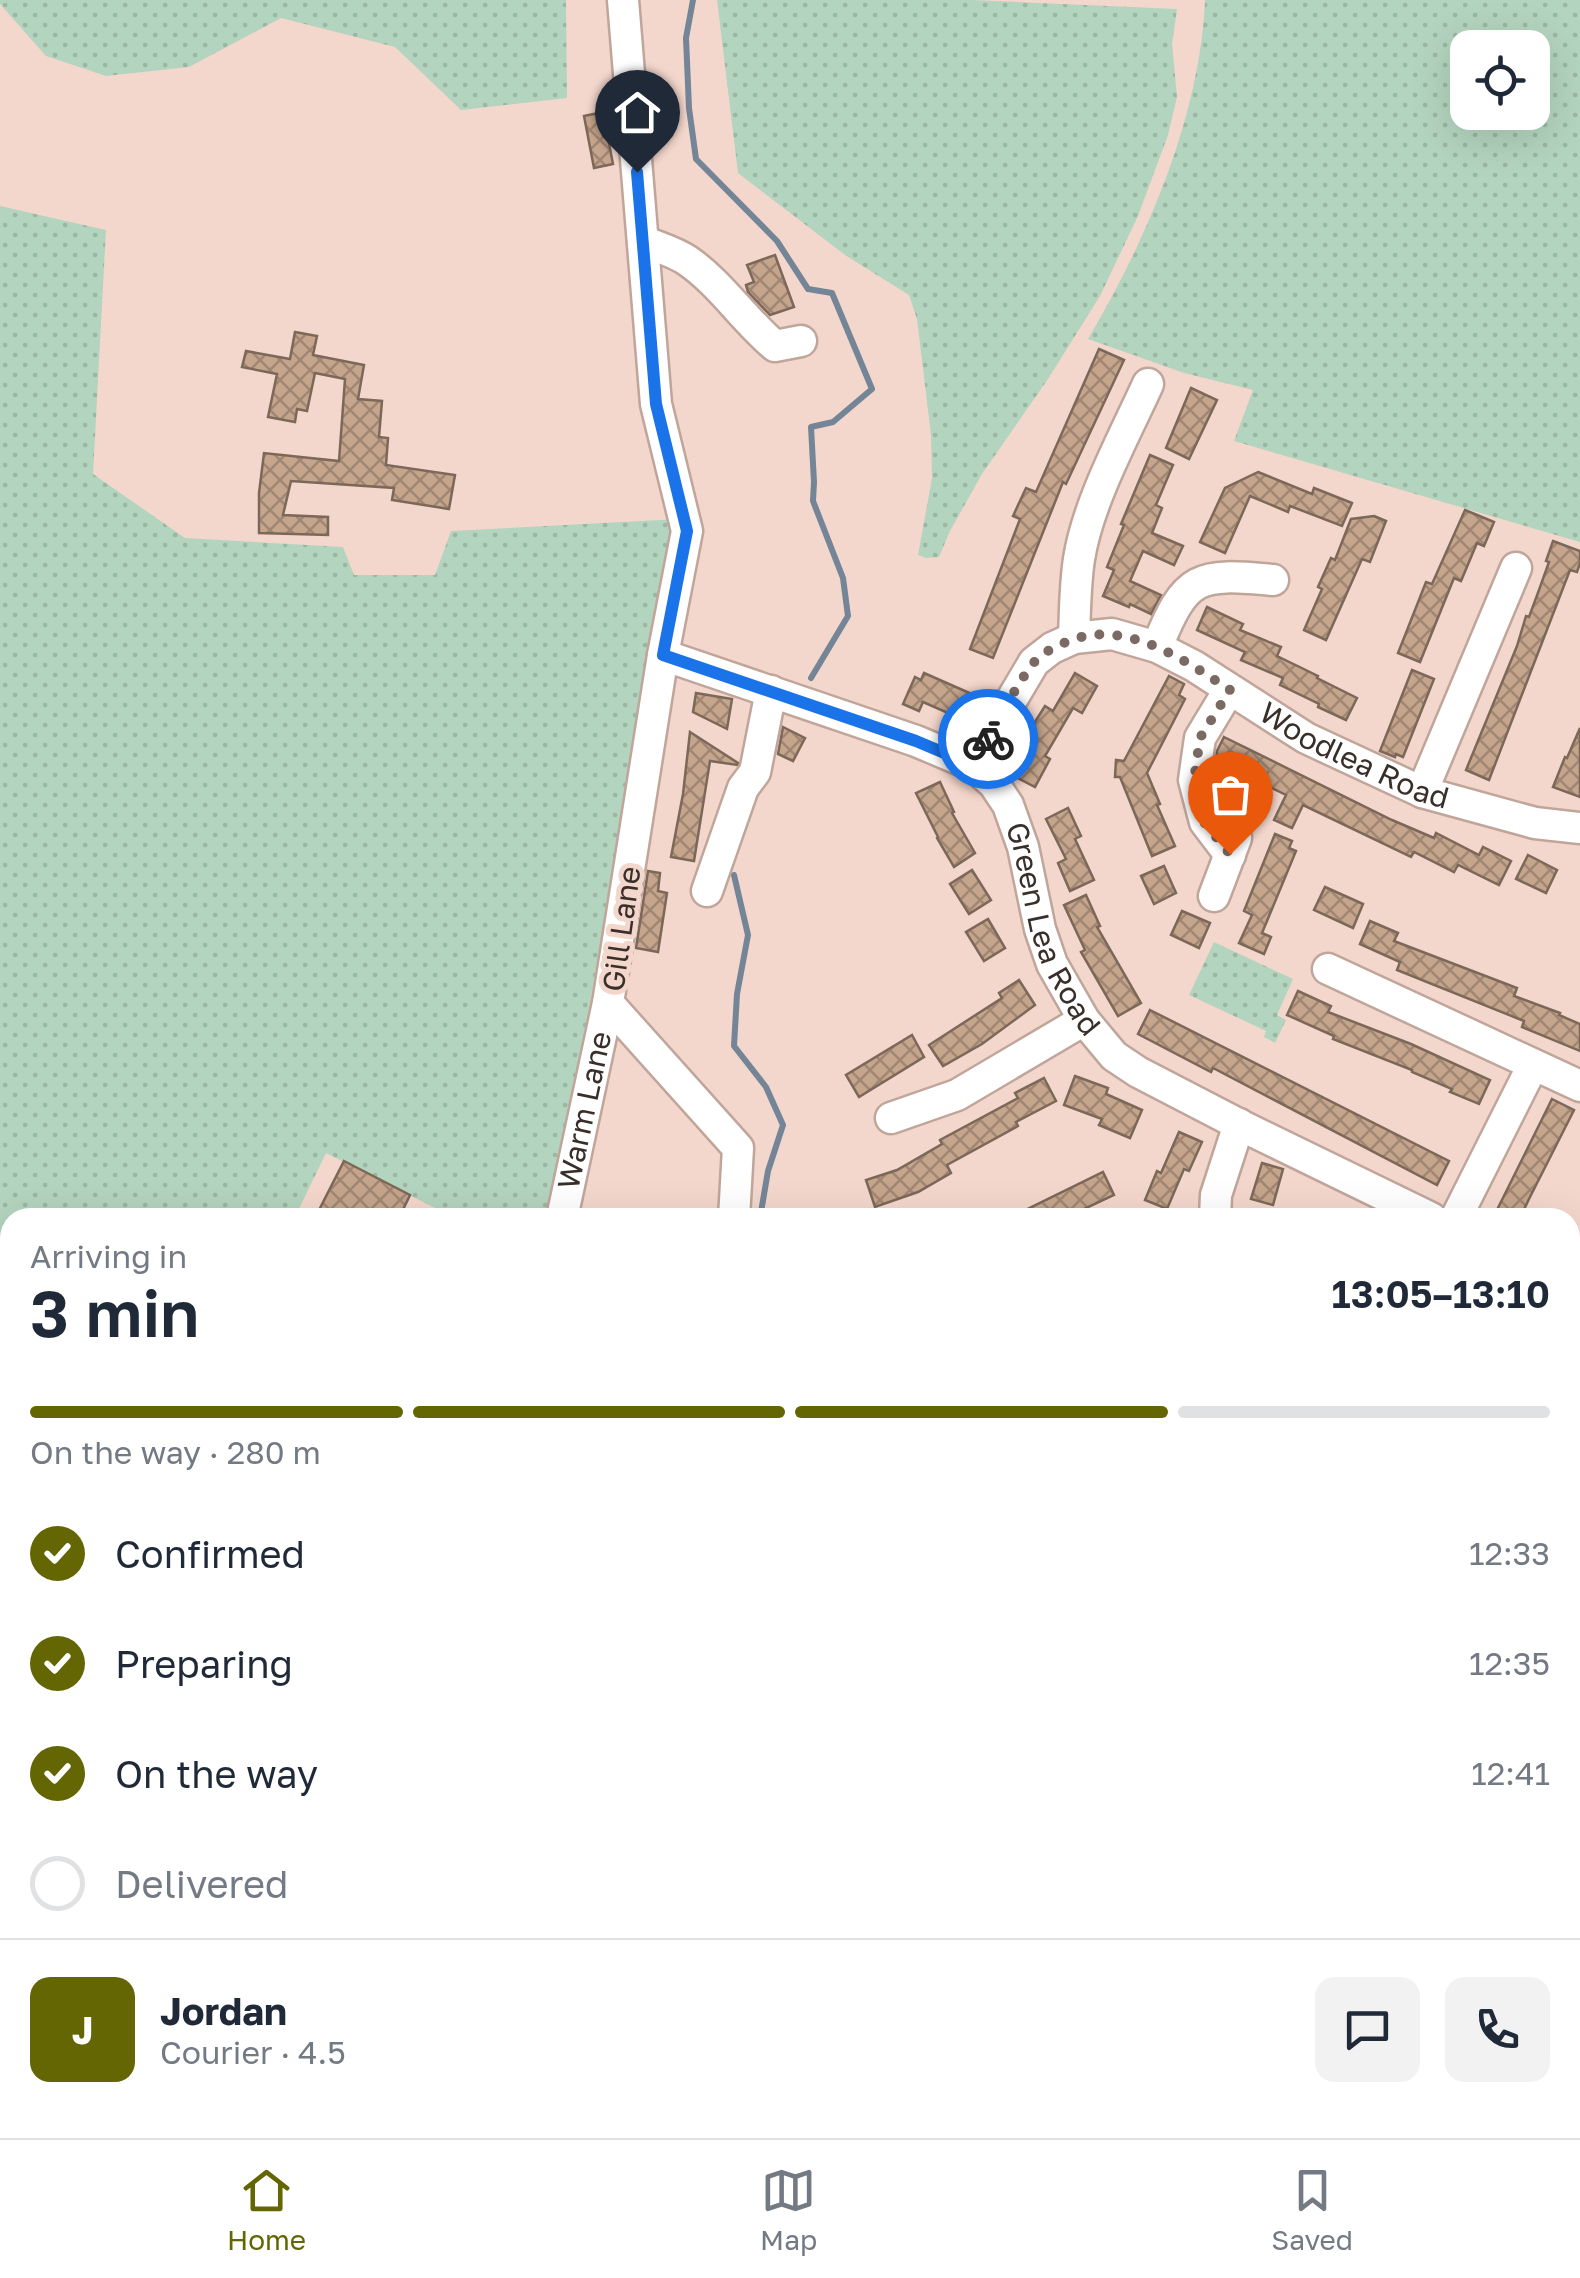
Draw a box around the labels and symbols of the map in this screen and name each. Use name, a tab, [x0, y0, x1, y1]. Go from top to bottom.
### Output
pin	[595, 70, 680, 173]
courier	[938, 689, 1038, 789]
street label: Woodlea Road	[1253, 694, 1453, 816]
pin	[1188, 752, 1273, 855]
street label: Green Lea Road	[999, 817, 1108, 1043]
street label: Gill Lane	[594, 864, 648, 994]
street label: Warm Lane	[550, 1028, 618, 1192]

